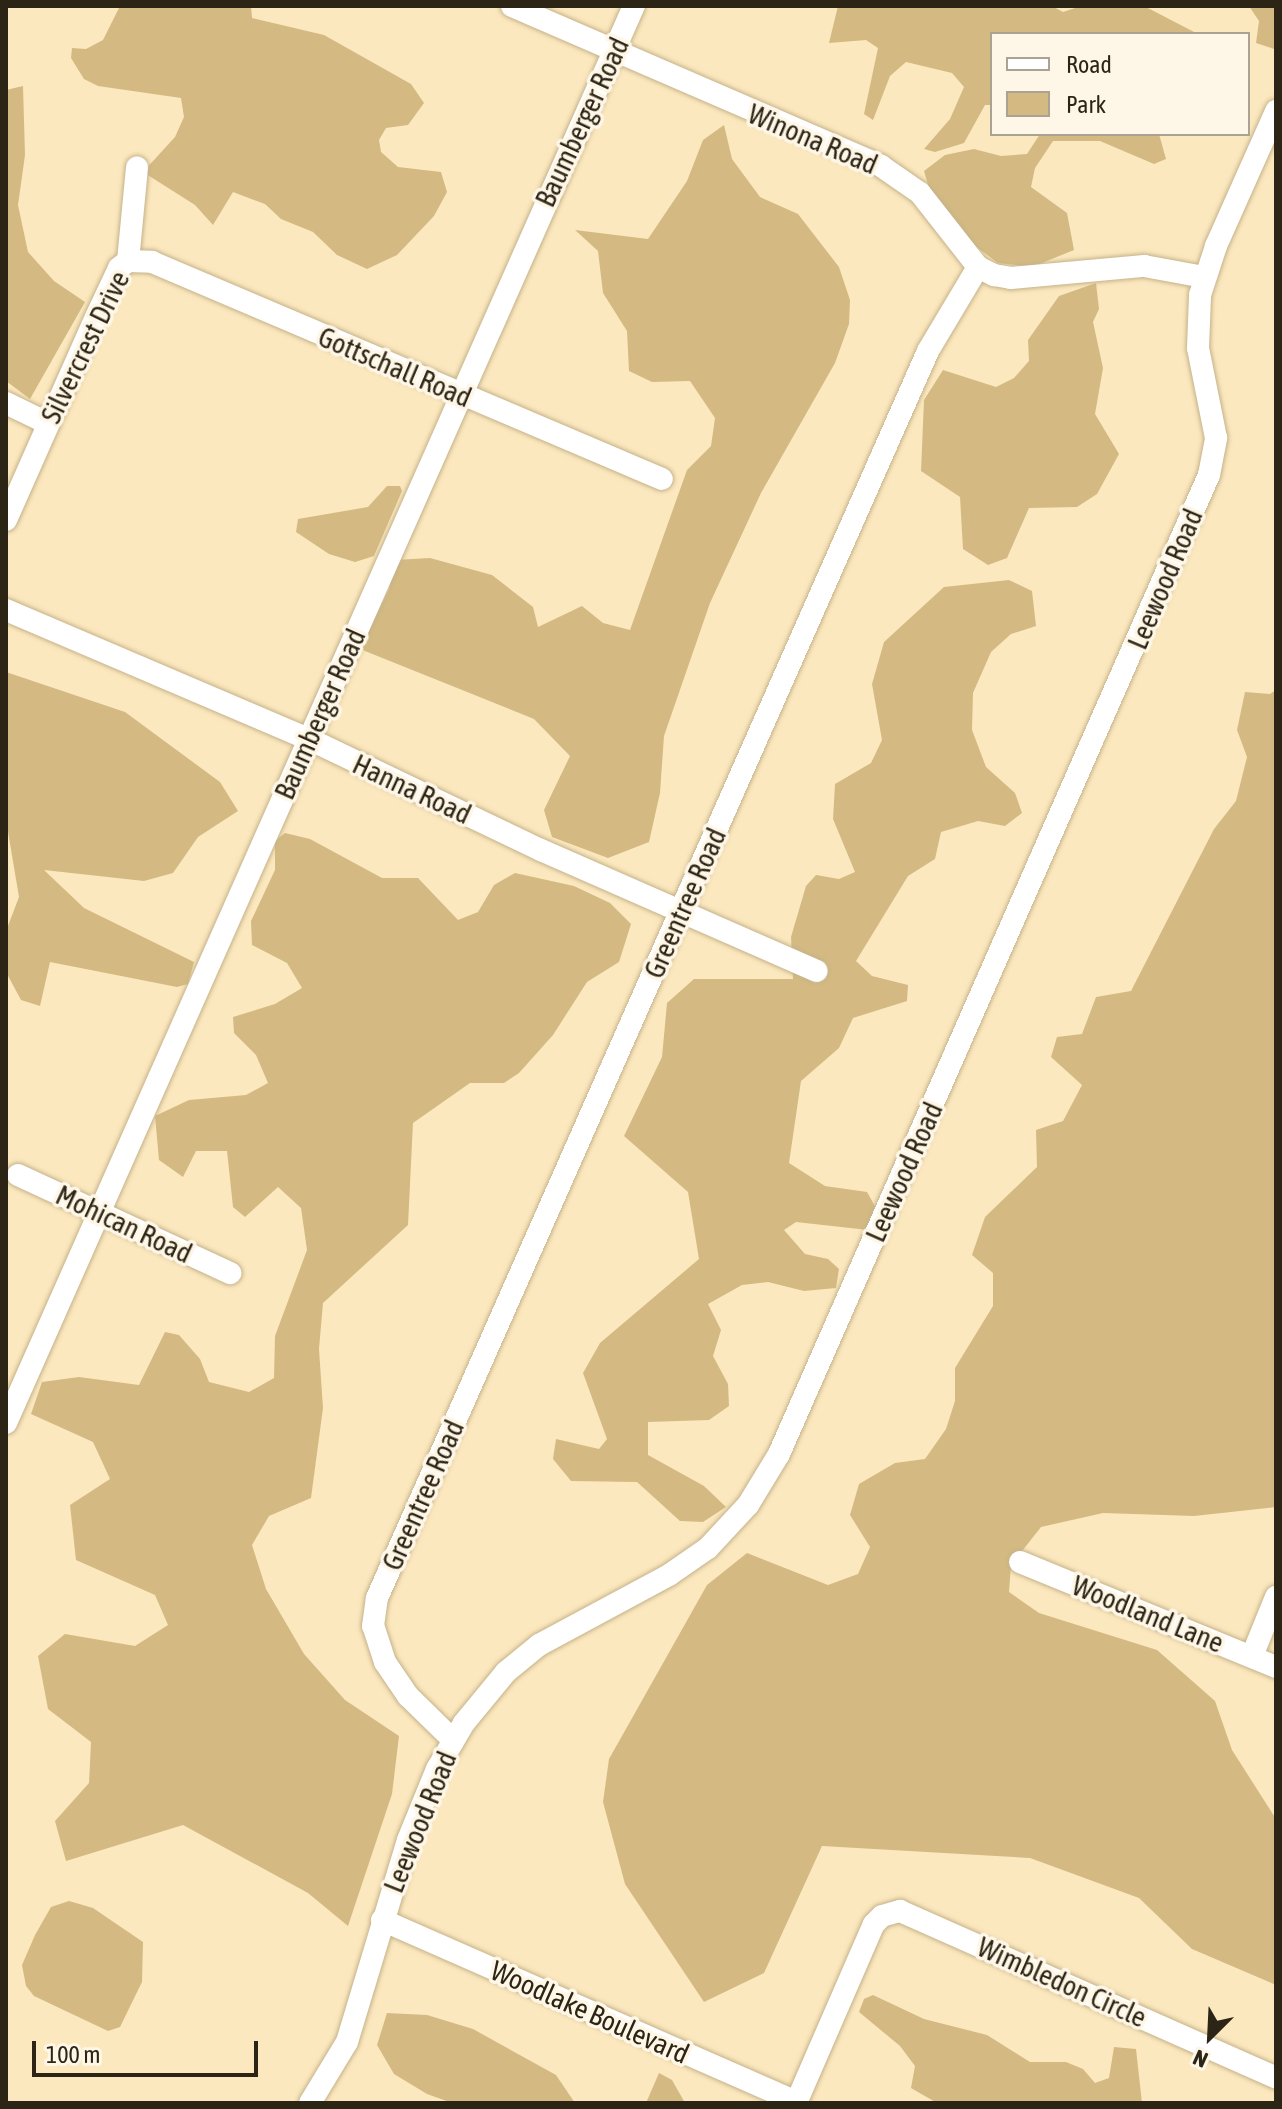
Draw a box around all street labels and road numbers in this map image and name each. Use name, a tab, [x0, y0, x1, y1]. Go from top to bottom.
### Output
street label: Baumberger Road	[528, 32, 636, 212]
street label: Winona Road	[743, 97, 883, 181]
street label: Silvercrest Drive	[34, 265, 136, 429]
street label: Gottschall Road	[313, 320, 477, 414]
street label: Leewood Road	[1120, 504, 1210, 654]
street label: Baumberger Road	[267, 624, 373, 804]
street label: Hanna Road	[347, 747, 477, 831]
street label: Greentree Road	[637, 823, 733, 983]
street label: Leewood Road	[858, 1097, 950, 1247]
street label: Mohican Road	[51, 1178, 197, 1270]
street label: Greentree Road	[375, 1415, 471, 1575]
street label: Woodland Lane	[1067, 1568, 1229, 1660]
street label: Leewood Road	[376, 1747, 464, 1897]
street label: Wimbledon Circle	[972, 1930, 1152, 2034]
street label: Woodlake Boulevard	[486, 1953, 694, 2071]

